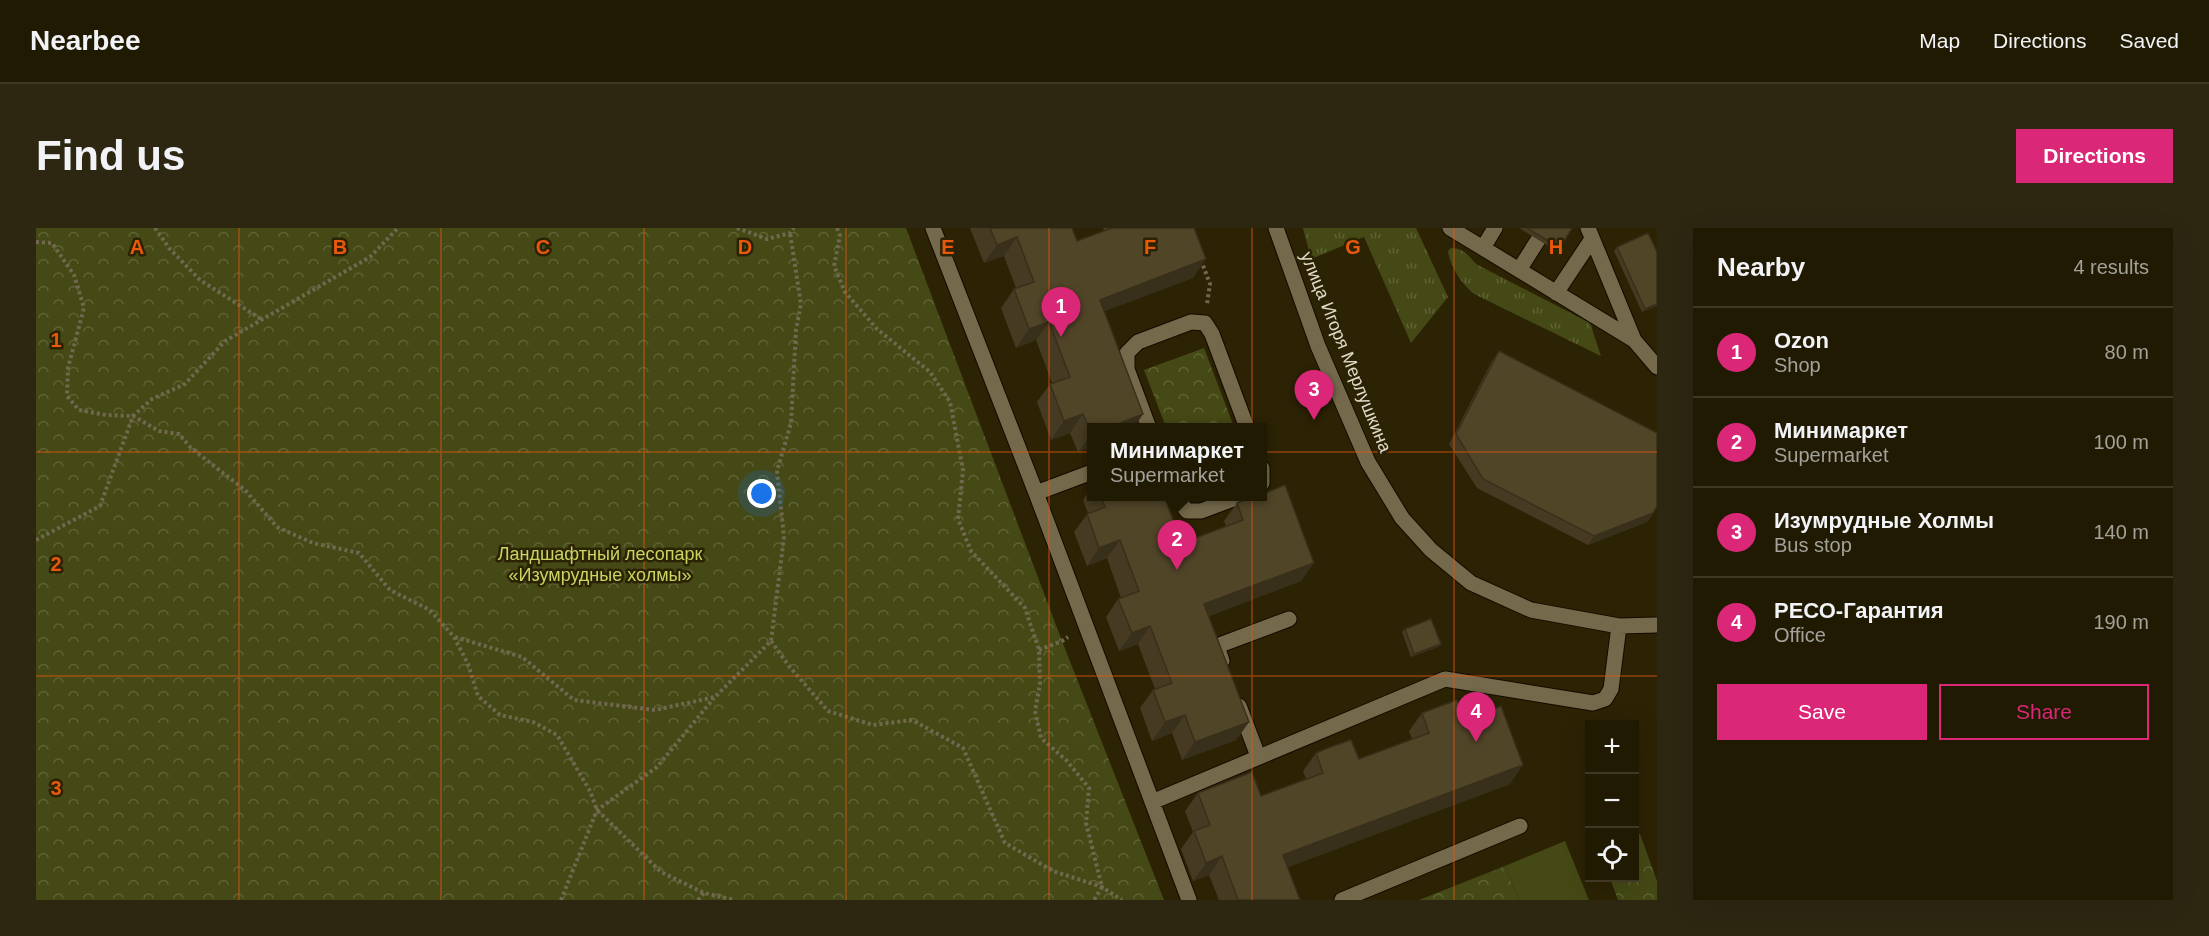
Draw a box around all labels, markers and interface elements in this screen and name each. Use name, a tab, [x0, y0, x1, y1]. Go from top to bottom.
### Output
text: Nearbee	[30, 25, 141, 56]
text: Map	[1919, 29, 1960, 52]
text: Directions	[1993, 29, 2086, 52]
text: Saved	[2119, 29, 2179, 52]
button: Directions	[2016, 129, 2173, 183]
text: Find us	[36, 132, 185, 179]
text: A	[130, 236, 144, 258]
text: B	[333, 236, 347, 258]
text: C	[536, 236, 550, 258]
text: D	[738, 236, 752, 258]
text: E	[941, 236, 955, 258]
text: F	[1144, 236, 1156, 258]
text: G	[1345, 236, 1361, 258]
text: H	[1549, 236, 1563, 258]
street label: улица Игоря Мерлушкина	[1297, 249, 1396, 456]
text: Nearby	[1717, 252, 1805, 282]
text: 4 results	[2073, 256, 2149, 278]
pin: 1	[1042, 288, 1080, 337]
text: Ozon	[1774, 328, 1829, 353]
text: 1	[50, 329, 62, 351]
text: 1	[1731, 341, 1742, 363]
text: 80 m	[2105, 341, 2149, 363]
text: Shop	[1774, 354, 1821, 376]
pin: 3	[1294, 370, 1334, 420]
text: Минимаркет	[1774, 418, 1908, 443]
popup	[1087, 423, 1267, 501]
text: 2	[1731, 431, 1742, 453]
text: 100 m	[2093, 431, 2149, 453]
text: Минимаркет	[1110, 438, 1244, 463]
text: Supermarket	[1774, 444, 1889, 466]
text: Supermarket	[1110, 464, 1224, 486]
your location	[747, 479, 776, 508]
text: Изумрудные Холмы	[1774, 508, 1994, 533]
pin: 2	[1158, 520, 1196, 570]
text: 3	[1731, 521, 1742, 543]
text: 140 m	[2093, 521, 2149, 543]
text: Bus stop	[1774, 534, 1852, 556]
park label: Ландшафтный лесопарк «Изумрудные холмы»	[498, 544, 702, 585]
text: 2	[50, 553, 62, 575]
text: РЕСО-Гарантия	[1774, 598, 1944, 623]
text: 4	[1731, 611, 1742, 633]
text: 190 m	[2093, 611, 2149, 633]
text: Office	[1774, 624, 1826, 646]
button: Save	[1717, 684, 1927, 740]
button: Share	[1939, 684, 2149, 740]
pin: 4	[1456, 692, 1496, 742]
map controls	[1585, 720, 1639, 882]
button: +	[1585, 720, 1639, 774]
button: −	[1585, 774, 1639, 828]
text: 3	[50, 777, 62, 799]
button: locate	[1585, 828, 1639, 882]

